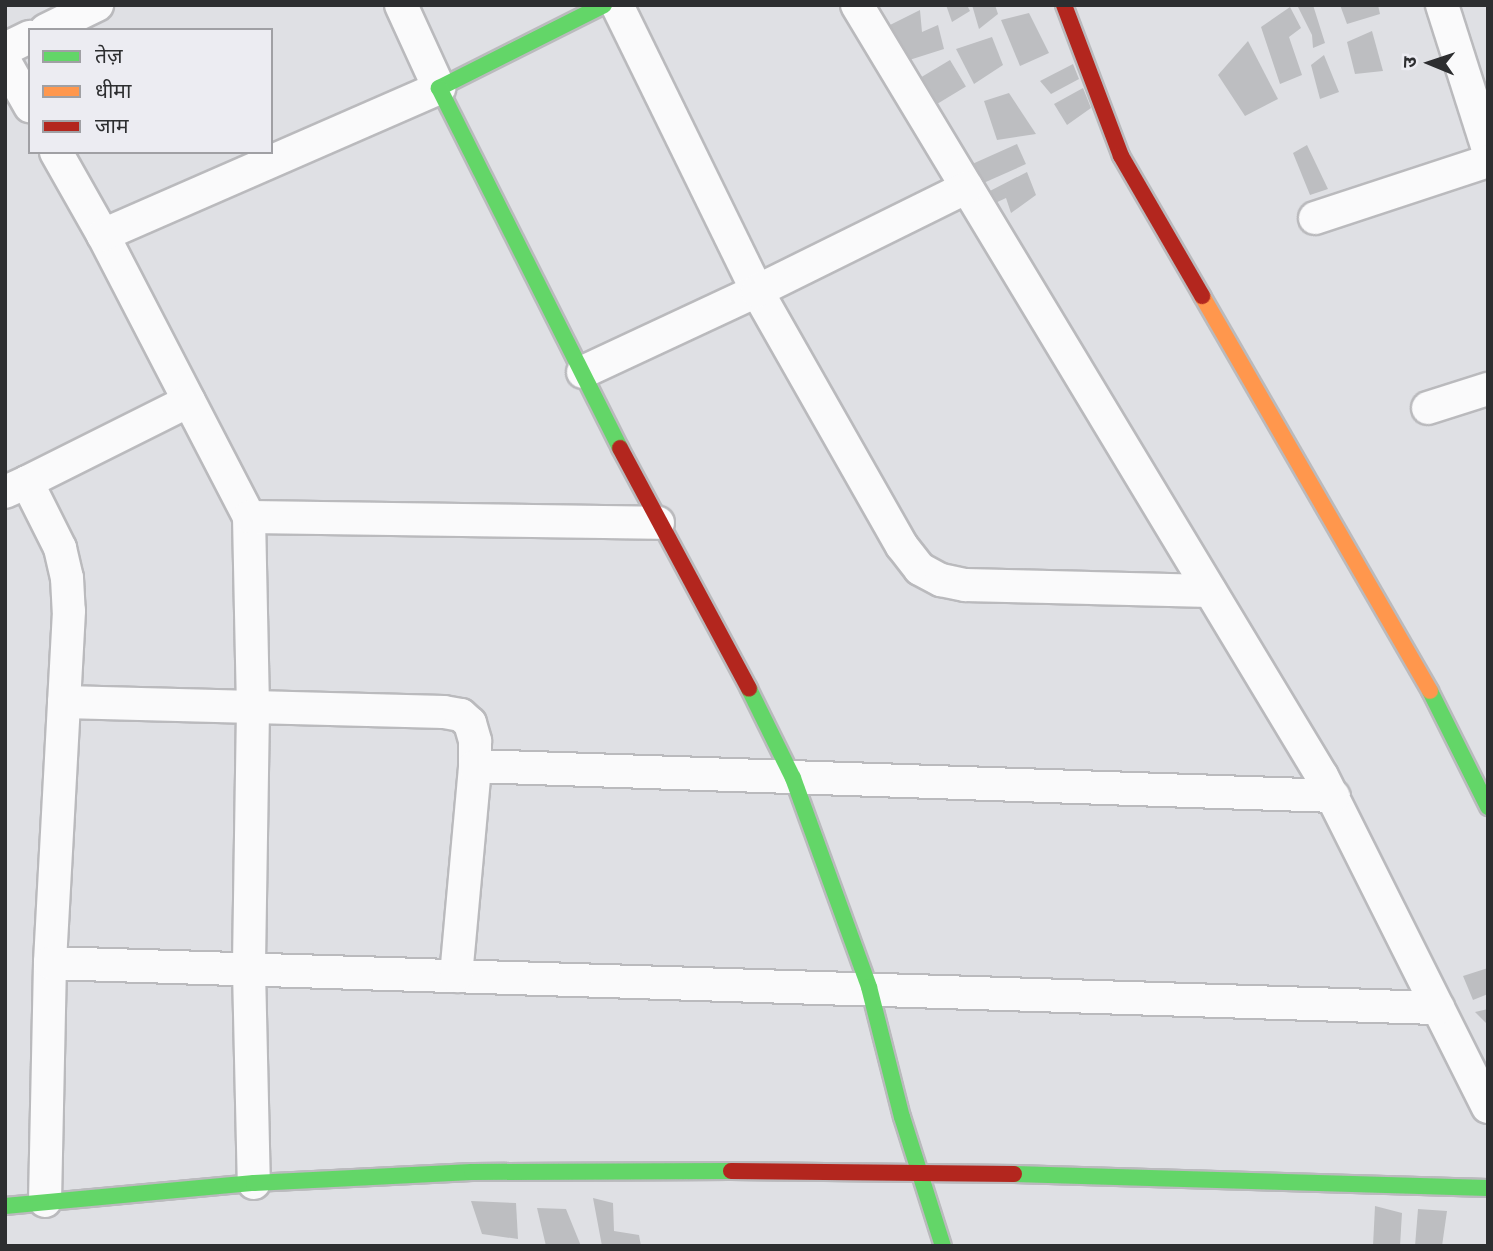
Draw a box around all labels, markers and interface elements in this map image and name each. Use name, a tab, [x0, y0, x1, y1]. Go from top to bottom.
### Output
legend	[28, 28, 273, 154]
north arrow	[1395, 28, 1465, 98]
text: तेज़	[95, 42, 123, 68]
text: उ	[1397, 56, 1421, 68]
text: धीमा	[95, 77, 131, 103]
text: जाम	[95, 112, 129, 138]

